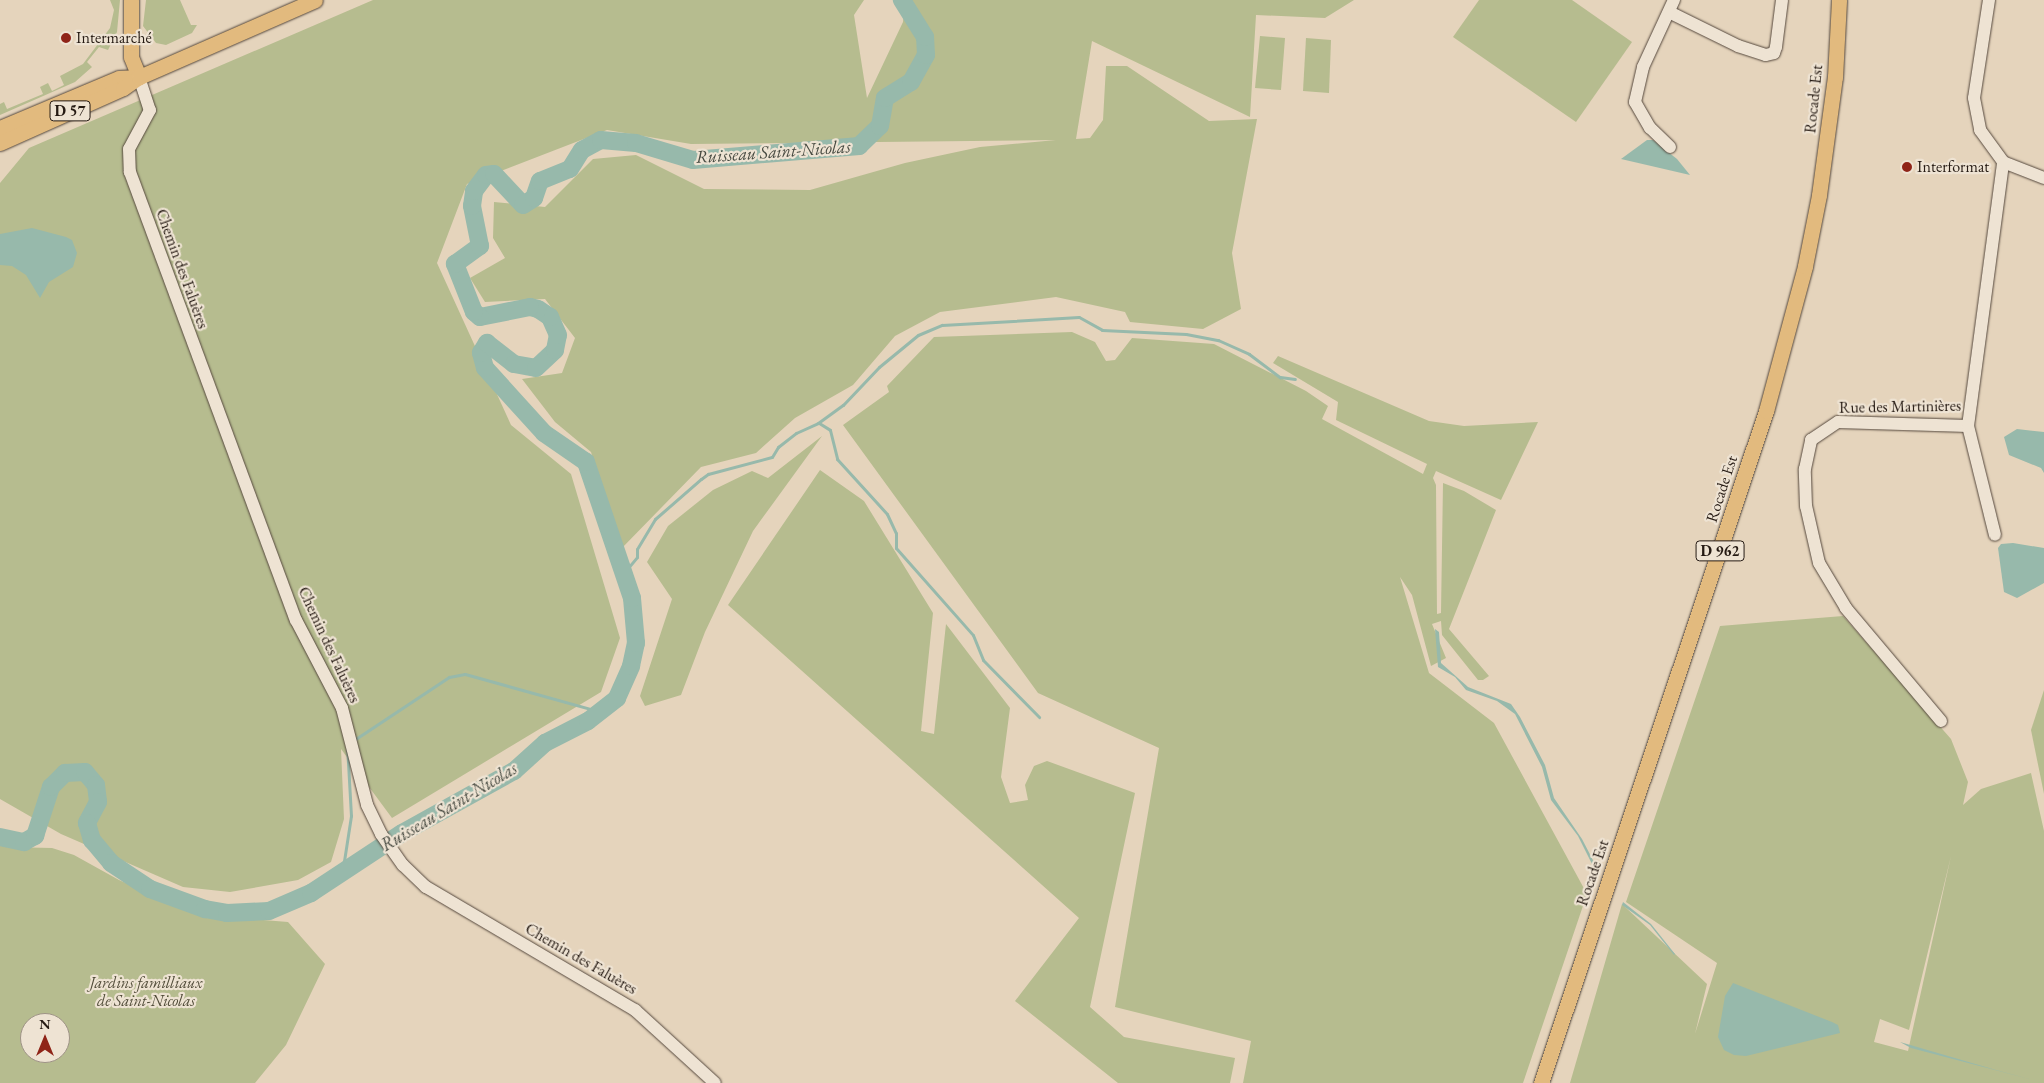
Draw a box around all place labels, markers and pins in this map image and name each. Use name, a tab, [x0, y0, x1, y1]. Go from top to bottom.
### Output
place label: Intermarché	[76, 28, 152, 48]
marker: Intermarché	[60, 32, 72, 44]
place label: Interformat	[1917, 157, 1989, 177]
marker: Interformat	[1901, 161, 1913, 173]

